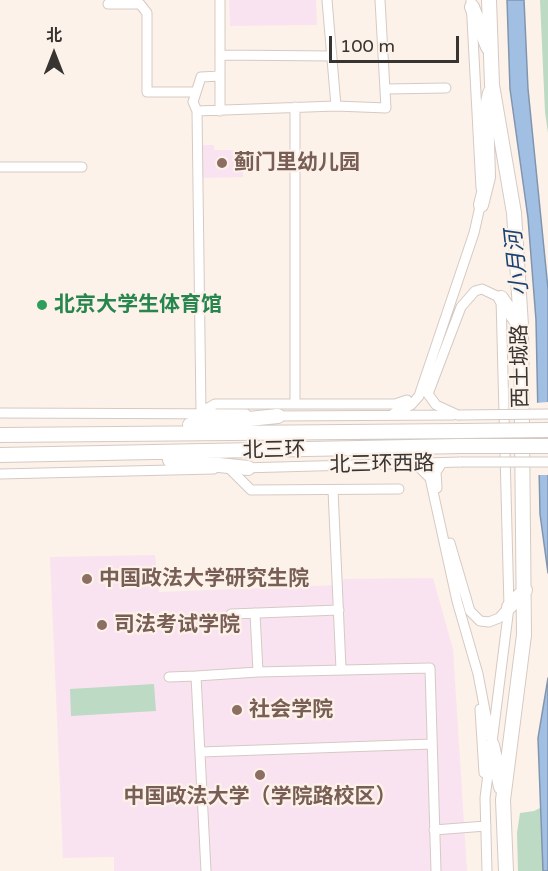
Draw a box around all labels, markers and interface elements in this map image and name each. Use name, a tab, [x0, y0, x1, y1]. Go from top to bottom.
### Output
north arrow	[24, 24, 84, 84]
scale bar	[332, 24, 462, 62]
text: 北	[46, 26, 62, 46]
text: 100 m	[340, 35, 395, 57]
place label: 蓟门里幼儿园	[234, 150, 360, 176]
marker: 蓟门里幼儿园	[215, 156, 229, 170]
water label: 小月河	[501, 229, 535, 297]
place label: 北京大学生体育馆	[54, 292, 222, 318]
marker: 北京大学生体育馆	[35, 298, 49, 312]
street label: 西土城路	[508, 324, 534, 408]
street label: 北三环	[242, 438, 306, 464]
street label: 北三环西路	[329, 451, 435, 479]
place label: 中国政法大学研究生院	[99, 566, 309, 592]
marker: 中国政法大学研究生院	[80, 572, 94, 586]
place label: 司法考试学院	[114, 612, 240, 638]
marker: 司法考试学院	[95, 618, 109, 632]
place label: 社会学院	[249, 697, 333, 723]
marker: 社会学院	[230, 703, 244, 717]
marker: 中国政法大学（学院路校区）	[253, 768, 267, 782]
place label: 中国政法大学（学院路校区）	[124, 784, 396, 810]

